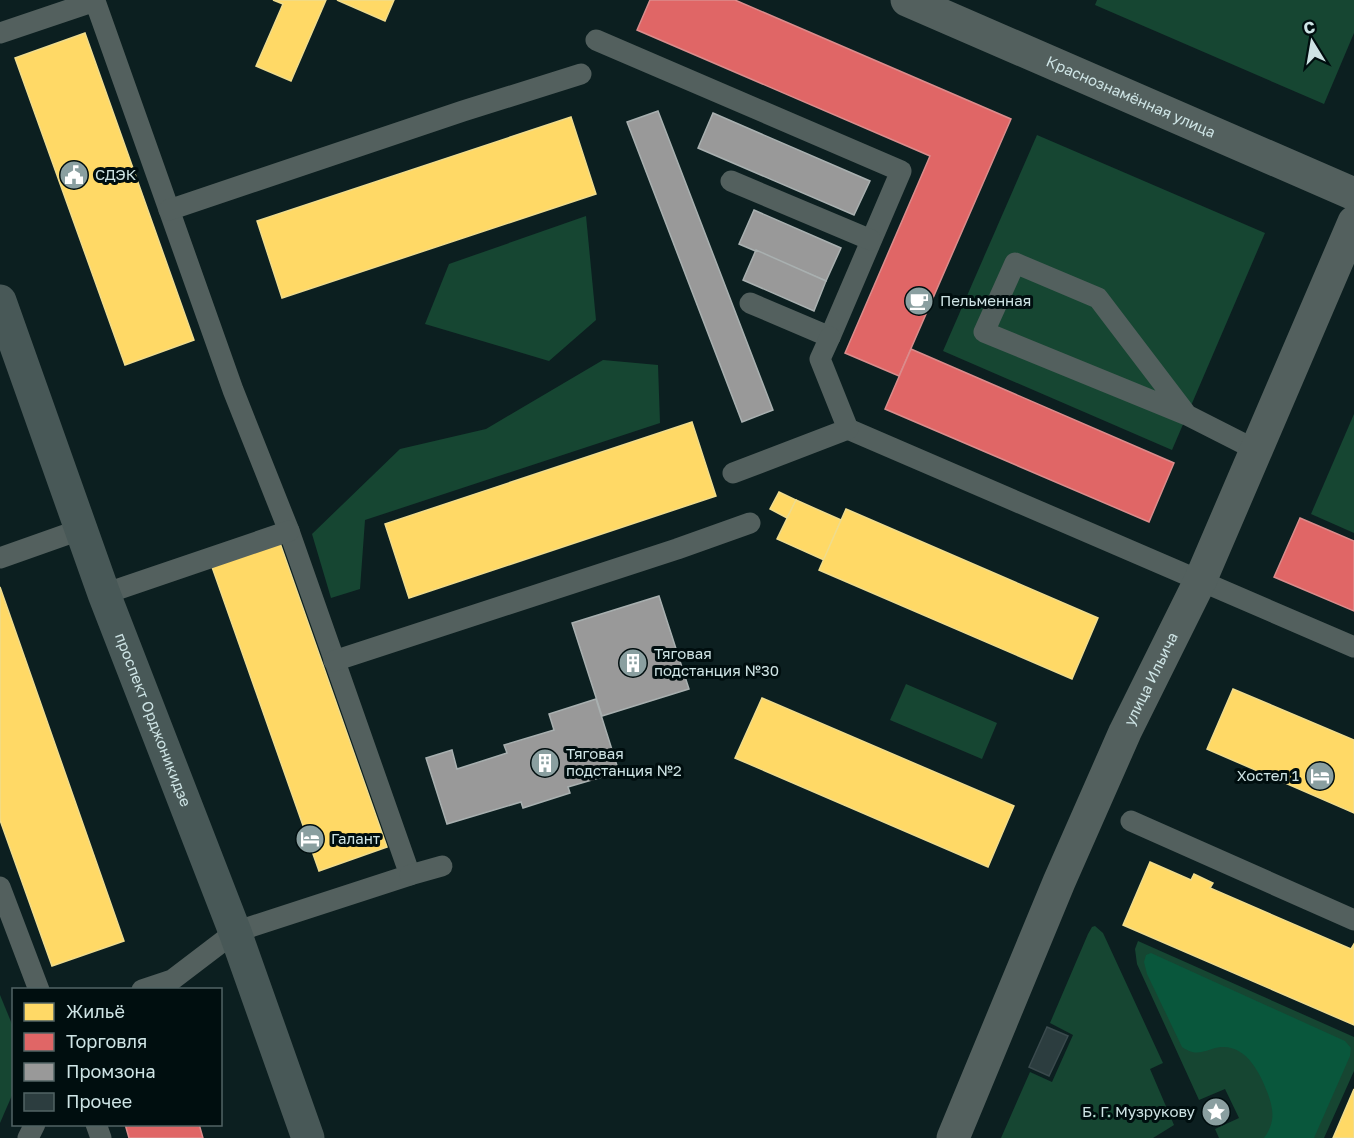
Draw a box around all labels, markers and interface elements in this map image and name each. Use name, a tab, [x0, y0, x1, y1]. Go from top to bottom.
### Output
north arrow	[1282, 12, 1342, 72]
text: С	[1302, 16, 1317, 38]
street label: Краснознамённая улица	[1044, 52, 1219, 141]
public building icon: СДЭК	[58, 159, 90, 191]
place label: СДЭК	[95, 165, 137, 183]
cafe icon: Пельменная	[903, 285, 935, 317]
place label: Пельменная	[940, 291, 1031, 309]
street label: улица Ильича	[1120, 629, 1181, 728]
street label: проспект Орджоникидзе	[112, 630, 196, 809]
place label: Тяговая подстанция №30	[654, 644, 779, 679]
building icon: Тяговая подстанция №30	[617, 647, 649, 679]
place label: Тяговая подстанция №2	[566, 744, 682, 779]
building icon: Тяговая подстанция №2	[529, 747, 561, 779]
hotel icon: Хостел 1	[1304, 760, 1336, 792]
place label: Хостел 1	[1237, 766, 1299, 784]
hotel icon: Галант	[294, 823, 326, 855]
place label: Галант	[331, 829, 381, 847]
legend	[12, 988, 222, 1126]
text: Жильё	[66, 1000, 125, 1022]
text: Торговля	[66, 1030, 147, 1052]
text: Промзона	[66, 1060, 156, 1082]
text: Прочее	[66, 1090, 132, 1112]
place icon: Б. Г. Музрукову	[1200, 1096, 1232, 1128]
place label: Б. Г. Музрукову	[1082, 1102, 1196, 1120]

